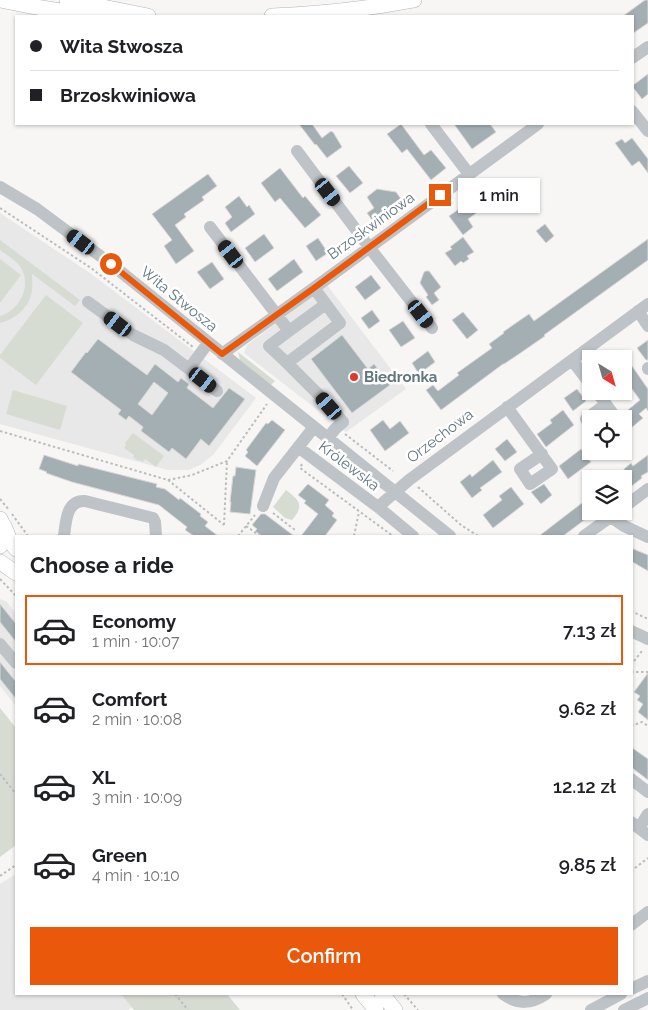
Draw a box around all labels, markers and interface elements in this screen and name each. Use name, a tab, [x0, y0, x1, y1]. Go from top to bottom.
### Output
text: Wita Stwosza	[60, 35, 183, 57]
text: Brzoskwiniowa	[60, 84, 196, 106]
car	[312, 176, 343, 208]
callout: 1 min	[458, 178, 540, 212]
route end	[429, 184, 451, 206]
text: 1 min	[479, 186, 519, 205]
street label: Brzoskwiniowa	[324, 188, 418, 264]
car	[64, 227, 97, 257]
car	[215, 238, 246, 270]
route start	[100, 253, 122, 275]
street label: Wita Stwosza	[137, 263, 221, 335]
car	[405, 298, 436, 330]
car	[101, 309, 134, 339]
north arrow	[582, 350, 632, 400]
map controls	[582, 350, 632, 520]
car	[186, 365, 219, 395]
place label: Biedronka	[364, 368, 438, 386]
marker: Biedronka	[348, 371, 360, 383]
car	[313, 390, 344, 422]
street label: Orzechowa	[403, 405, 477, 467]
button: locate	[582, 410, 632, 460]
street label: Królewska	[315, 437, 383, 495]
button: layers	[582, 470, 632, 520]
text: Choose a ride	[30, 552, 174, 578]
icon: car	[32, 608, 77, 653]
text: Economy	[92, 610, 176, 632]
text: 7.13 zł	[563, 619, 616, 641]
text: 1 min · 10:07	[92, 632, 180, 651]
icon: car	[32, 686, 77, 731]
text: Comfort	[92, 688, 167, 710]
text: 9.62 zł	[559, 697, 616, 719]
text: 2 min · 10:08	[92, 710, 182, 729]
icon: car	[32, 764, 77, 809]
text: XL	[92, 766, 115, 788]
text: 12.12 zł	[553, 775, 616, 797]
text: 3 min · 10:09	[92, 788, 182, 807]
icon: car	[32, 842, 77, 887]
text: Green	[92, 844, 147, 866]
text: 9.85 zł	[559, 853, 616, 875]
text: 4 min · 10:10	[92, 866, 180, 885]
button: Confirm	[30, 927, 618, 985]

